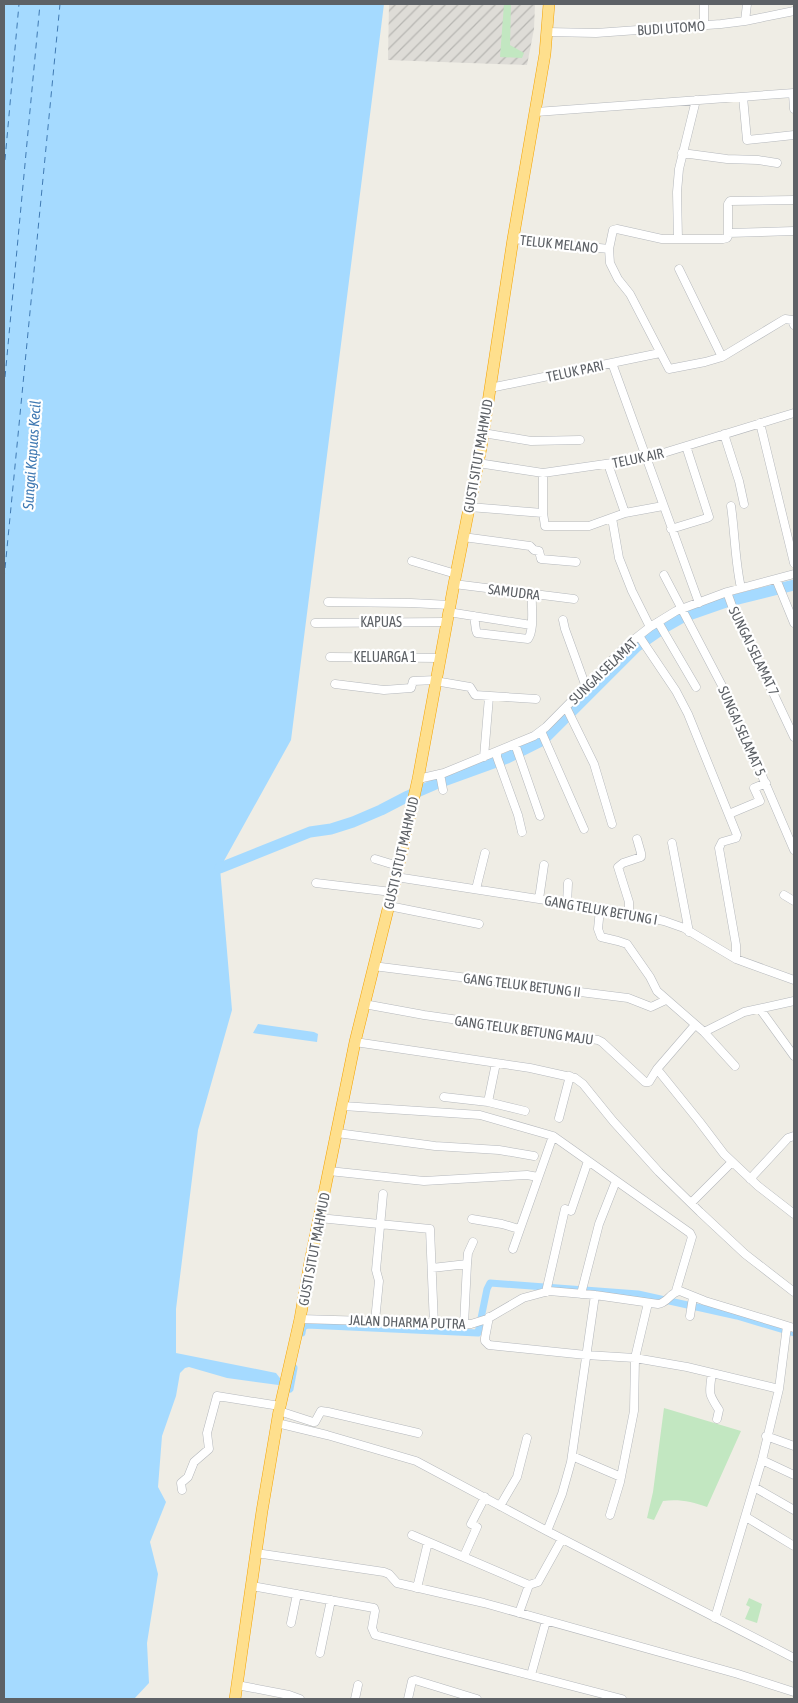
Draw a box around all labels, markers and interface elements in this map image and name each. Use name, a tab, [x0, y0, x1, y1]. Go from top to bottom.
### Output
street label: BUDI UTOMO	[636, 18, 706, 38]
street label: TELUK MELANO	[519, 232, 599, 256]
street label: TELUK PARI	[545, 357, 605, 385]
street label: GUSTI SITUT MAHMUD	[460, 398, 496, 514]
water label: Sungai Kapuas Kecil	[19, 400, 44, 511]
street label: TELUK AIR	[611, 445, 665, 471]
street label: SAMUDRA	[487, 581, 541, 603]
street label: SUNGAI SELAMAT 7	[726, 604, 782, 698]
street label: KAPUAS	[360, 614, 402, 630]
street label: SUNGAI SELAMAT	[566, 635, 640, 707]
street label: KELUARGA 1	[354, 649, 417, 665]
street label: SUNGAI SELAMAT 5	[715, 684, 769, 778]
street label: GUSTI SITUT MAHMUD	[380, 795, 422, 911]
street label: GANG TELUK BETUNG I	[543, 892, 659, 928]
street label: GANG TELUK BETUNG II	[462, 970, 582, 1000]
street label: GANG TELUK BETUNG MAJU	[454, 1012, 594, 1048]
street label: GUSTI SITUT MAHMUD	[295, 1191, 333, 1307]
street label: JALAN DHARMA PUTRA	[348, 1312, 466, 1332]

